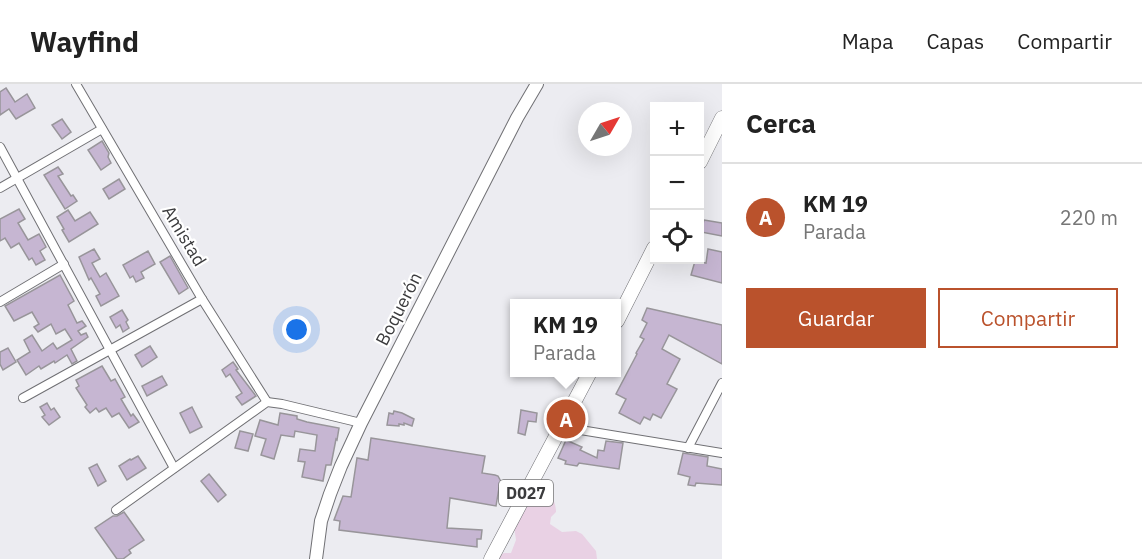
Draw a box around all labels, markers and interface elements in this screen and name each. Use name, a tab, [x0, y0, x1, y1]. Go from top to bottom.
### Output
text: Wayfind	[30, 23, 139, 60]
text: Mapa	[842, 27, 893, 55]
text: Capas	[926, 27, 984, 55]
text: Compartir	[1017, 27, 1112, 55]
north arrow	[578, 102, 632, 156]
map controls	[650, 102, 704, 264]
button: +	[650, 102, 704, 156]
text: Cerca	[746, 106, 816, 140]
button: −	[650, 156, 704, 210]
text: KM 19	[803, 189, 868, 218]
street label: Amistad	[157, 201, 211, 270]
text: A	[759, 204, 772, 231]
text: 220 m	[1060, 204, 1118, 231]
button: locate	[650, 210, 704, 264]
text: Parada	[803, 218, 866, 245]
street label: Boquerón	[370, 268, 427, 349]
button: Guardar	[746, 288, 926, 348]
button: Compartir	[938, 288, 1118, 348]
popup	[510, 299, 621, 377]
text: KM 19	[533, 310, 598, 339]
your location	[282, 315, 311, 344]
text: Parada	[533, 339, 596, 366]
pin: A	[546, 396, 586, 442]
road number: D027	[499, 480, 553, 506]

